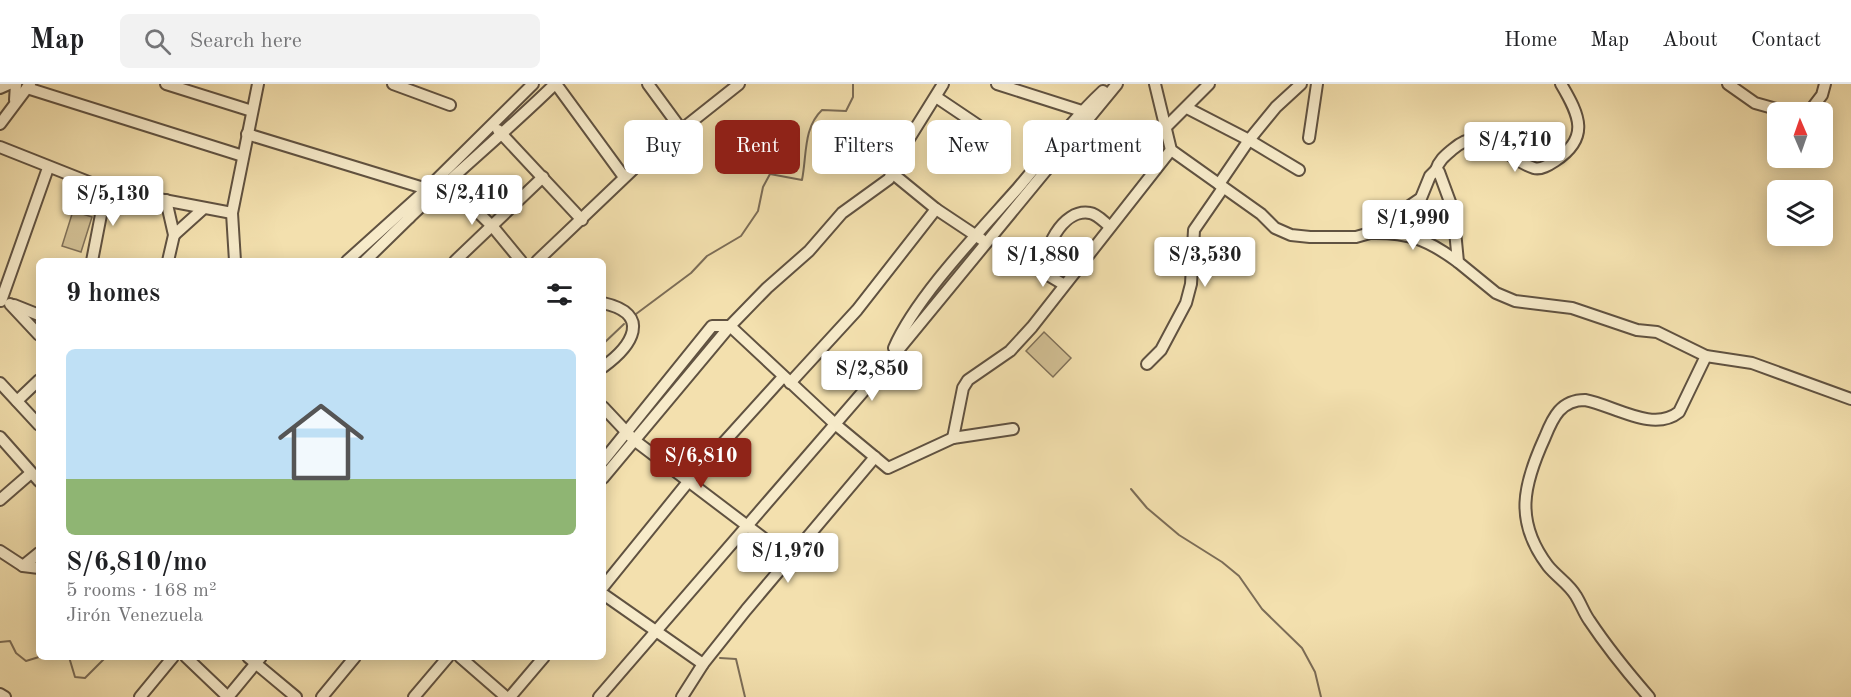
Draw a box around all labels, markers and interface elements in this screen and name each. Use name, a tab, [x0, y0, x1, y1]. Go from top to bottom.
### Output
search box	[120, 14, 540, 68]
icon: search	[141, 25, 174, 58]
text: Map	[30, 27, 84, 55]
text: Search here	[189, 30, 302, 52]
text: Home	[1504, 30, 1557, 51]
text: Map	[1590, 30, 1629, 51]
text: About	[1662, 30, 1718, 51]
text: Contact	[1751, 30, 1821, 51]
north arrow	[1767, 102, 1833, 168]
map controls	[1767, 102, 1833, 246]
chip: Buy	[624, 120, 703, 174]
chip: Rent	[715, 120, 800, 174]
chip: Filters	[812, 120, 915, 174]
chip: New	[927, 120, 1011, 174]
chip: Apartment	[1023, 120, 1163, 174]
pin: S/4,710	[1460, 122, 1570, 173]
text: S/4,710	[1478, 131, 1552, 151]
pin: S/2,410	[417, 175, 527, 226]
pin: S/5,130	[58, 176, 168, 227]
button: layers	[1767, 180, 1833, 246]
text: S/2,410	[435, 184, 509, 204]
text: S/5,130	[76, 185, 150, 205]
pin: S/1,990	[1358, 200, 1468, 251]
text: S/1,990	[1376, 209, 1450, 229]
pin: S/1,880	[988, 237, 1098, 288]
pin: S/3,530	[1150, 237, 1260, 288]
text: S/1,880	[1006, 246, 1080, 266]
text: S/3,530	[1168, 246, 1242, 266]
icon: filters	[543, 278, 576, 311]
text: 9 homes	[66, 281, 160, 307]
pin: S/2,850	[817, 351, 927, 402]
text: S/2,850	[835, 360, 909, 380]
icon: home	[267, 388, 375, 496]
pin: S/6,810	[646, 438, 756, 489]
text: S/6,810	[664, 447, 738, 467]
pin: S/1,970	[733, 533, 843, 584]
text: S/1,970	[751, 542, 825, 562]
text: S/6,810/mo	[66, 550, 207, 576]
text: 5 rooms · 168 m²	[66, 581, 216, 601]
text: Jirón Venezuela	[66, 606, 203, 626]

